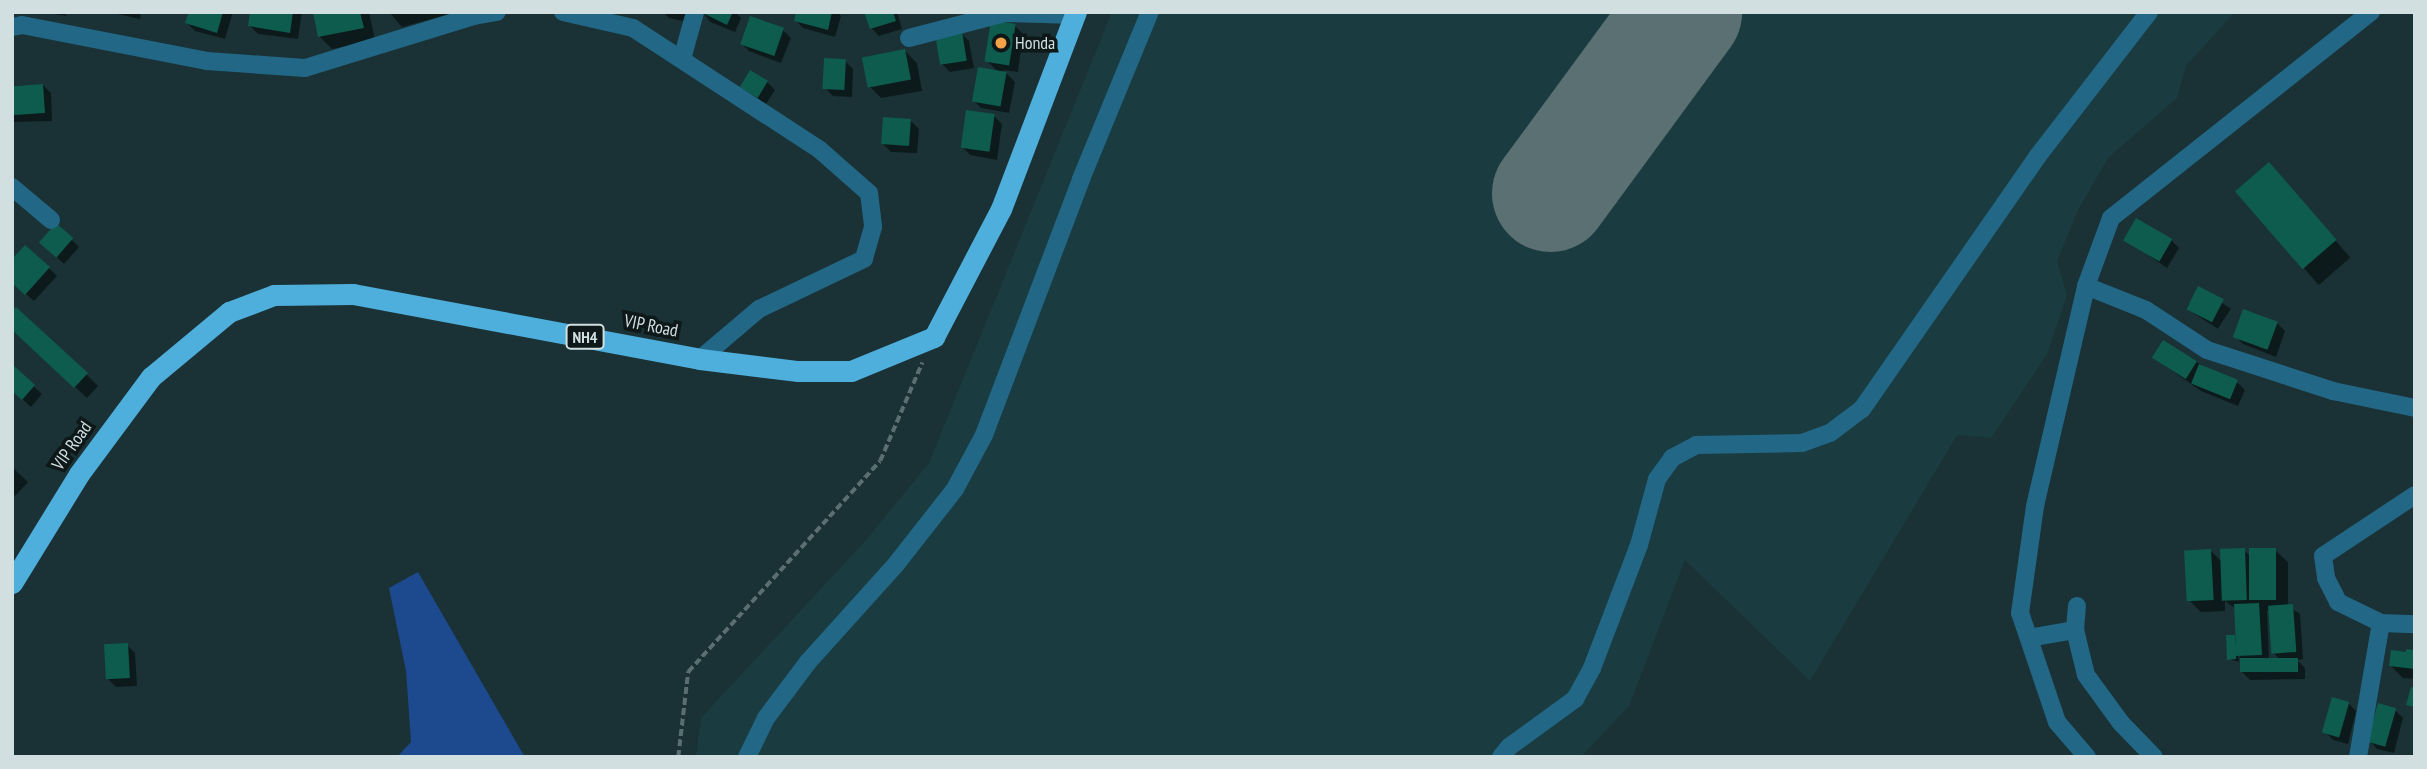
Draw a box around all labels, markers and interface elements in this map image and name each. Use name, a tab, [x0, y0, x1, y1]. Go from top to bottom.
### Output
place label: Honda	[1015, 32, 1055, 54]
marker: Honda	[993, 35, 1009, 51]
street label: VIP Road	[622, 310, 680, 342]
road number: NH4	[564, 324, 606, 350]
street label: VIP Road	[47, 417, 97, 475]

